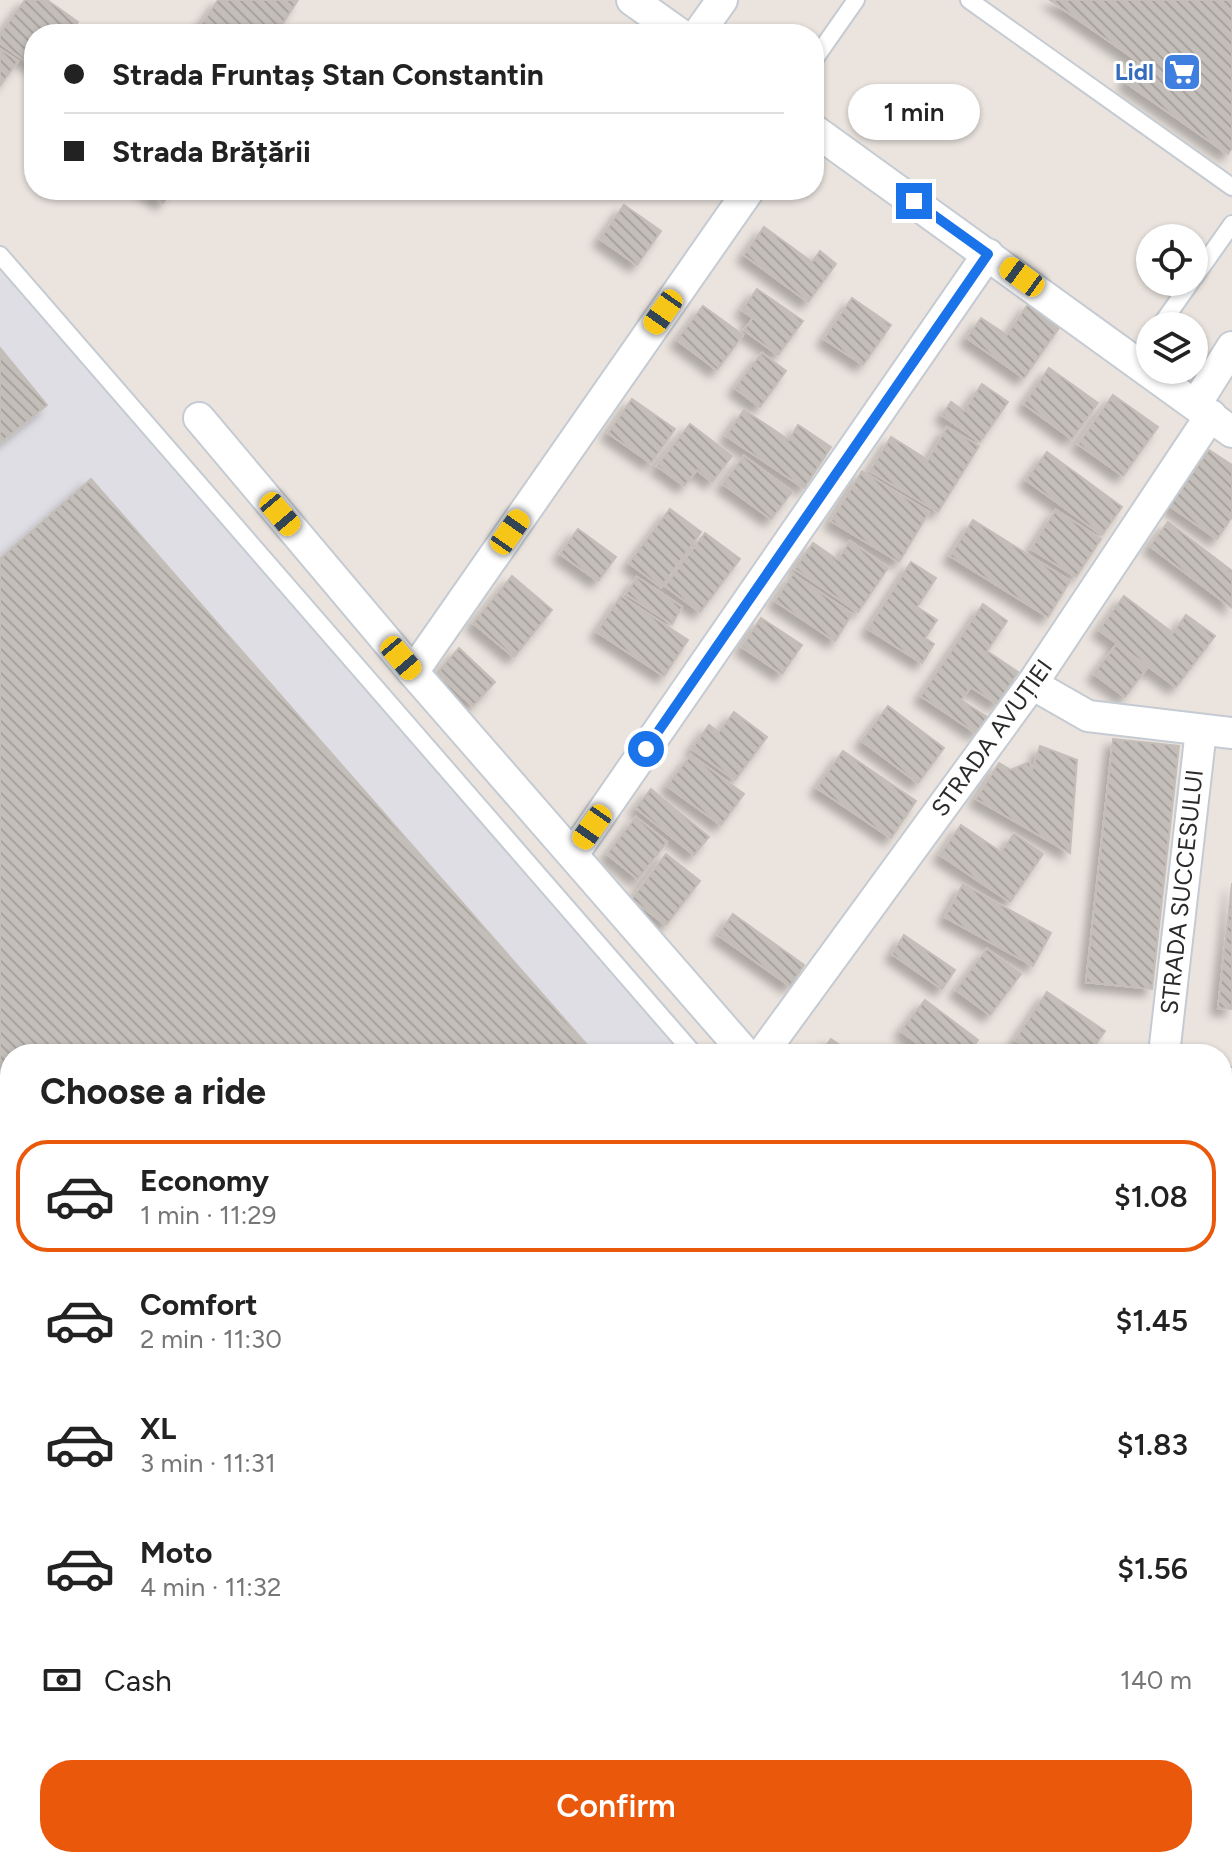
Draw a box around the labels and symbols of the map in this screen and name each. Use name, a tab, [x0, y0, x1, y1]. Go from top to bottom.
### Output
supermarket icon: Lidl	[1161, 51, 1203, 93]
place label: Lidl	[1115, 57, 1154, 86]
callout: 1 min	[848, 85, 980, 141]
route end	[896, 183, 932, 219]
car	[996, 253, 1048, 301]
car	[639, 285, 687, 339]
car	[255, 488, 305, 540]
car	[486, 505, 534, 559]
car	[376, 632, 426, 684]
street label: STRADA AVUȚIEI	[925, 654, 1058, 822]
route start	[628, 731, 664, 767]
street label: STRADA SUCCESULUI	[1154, 768, 1209, 1016]
car	[568, 800, 616, 854]

